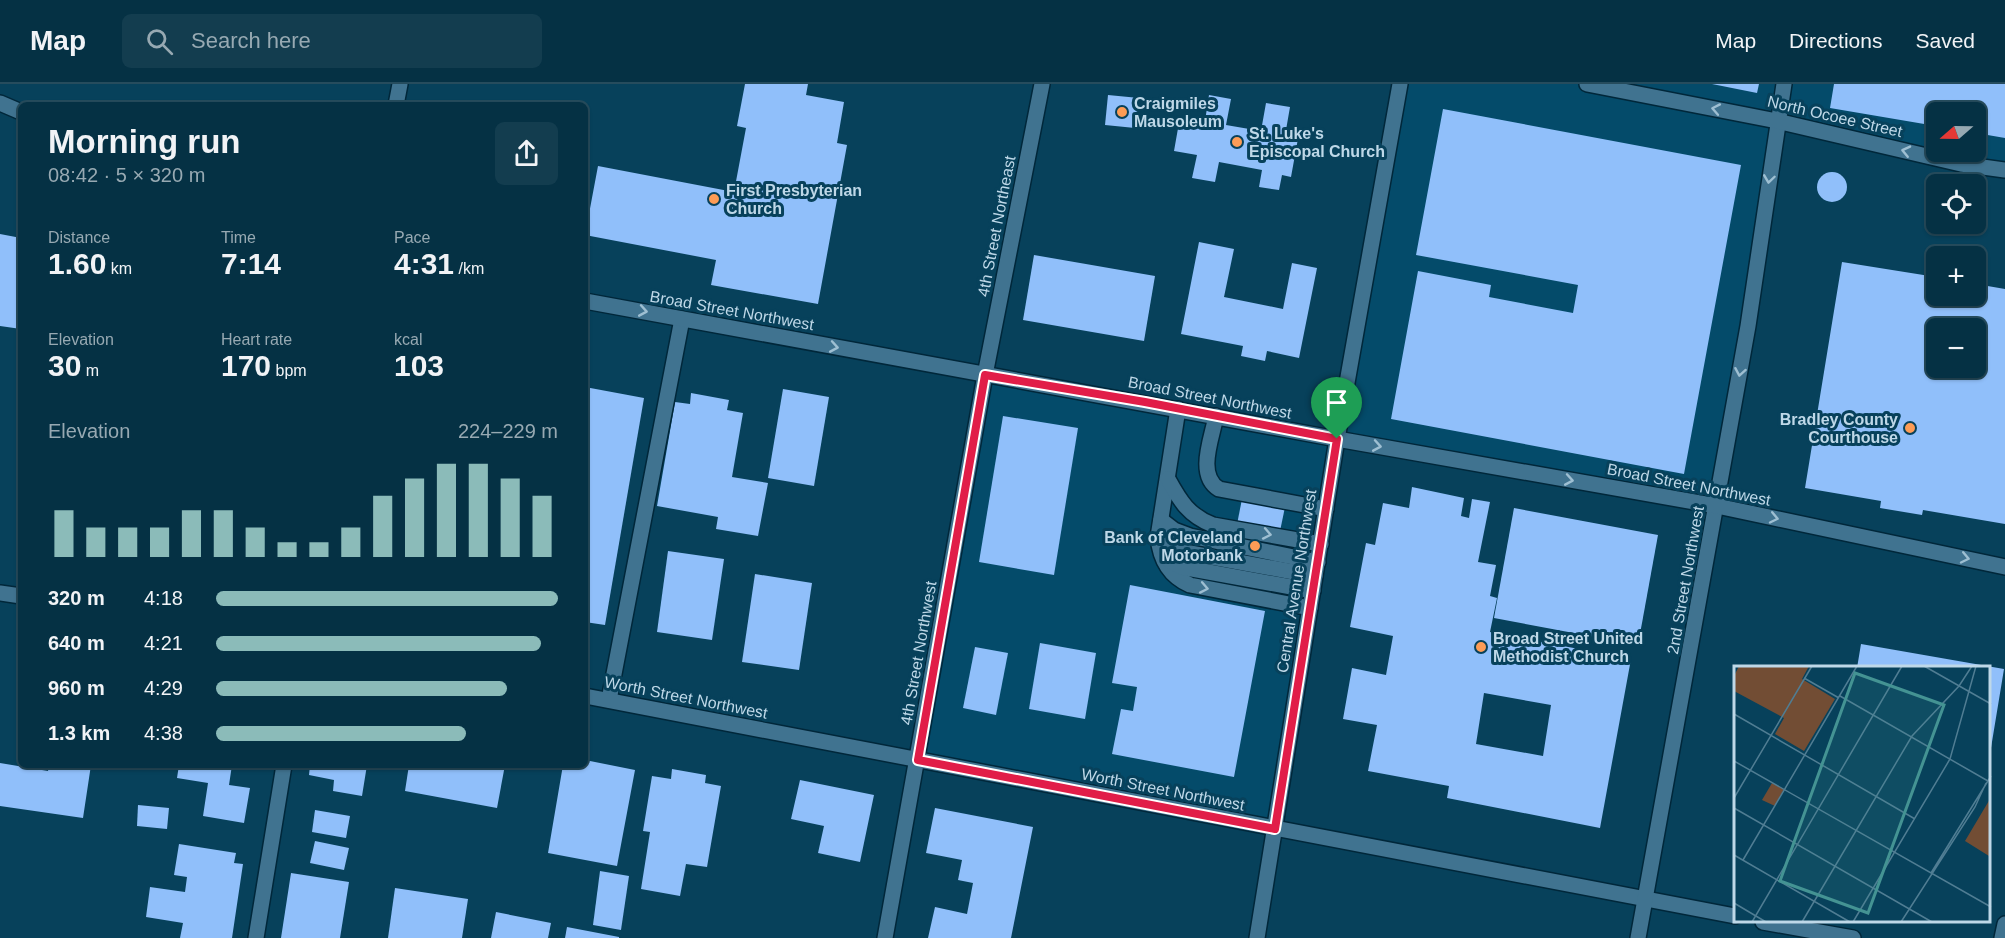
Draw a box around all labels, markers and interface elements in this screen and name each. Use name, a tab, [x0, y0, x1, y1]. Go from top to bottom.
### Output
search box	[122, 14, 542, 68]
text: Map	[30, 25, 86, 56]
icon: search	[143, 25, 176, 58]
text: Search here	[191, 28, 311, 53]
text: Map	[1715, 29, 1756, 52]
text: Directions	[1789, 29, 1882, 52]
text: Saved	[1915, 29, 1975, 52]
street label: North Ocoee Street	[1766, 93, 1904, 140]
place label: Craigmiles Mausoleum	[1134, 95, 1222, 130]
north arrow	[1926, 102, 1986, 162]
map controls	[1926, 102, 1986, 378]
one-way arrow	[1711, 103, 1721, 116]
marker: Craigmiles Mausoleum	[1115, 105, 1129, 119]
button: share	[495, 122, 558, 185]
text: Morning run	[48, 123, 240, 160]
place label: St. Luke's Episcopal Church	[1249, 125, 1385, 160]
marker: St. Luke's Episcopal Church	[1230, 135, 1244, 149]
one-way arrow	[1902, 145, 1912, 158]
street label: 4th Street Northeast	[974, 154, 1019, 298]
text: 08:42 · 5 × 320 m	[48, 164, 205, 186]
one-way arrow	[1764, 174, 1776, 184]
button: locate	[1926, 174, 1986, 234]
place label: First Presbyterian Church	[726, 182, 862, 217]
marker: First Presbyterian Church	[707, 192, 721, 206]
text: Distance	[48, 229, 110, 246]
text: Time	[221, 229, 256, 246]
text: Pace	[394, 229, 430, 246]
button: +	[1926, 246, 1986, 306]
text: 1.60	[48, 247, 106, 280]
text: 7:14	[221, 247, 281, 280]
text: 4:31	[394, 247, 454, 280]
text: km	[106, 260, 132, 277]
text: /km	[454, 260, 484, 277]
street label: Broad Street Northwest	[649, 288, 816, 333]
one-way arrow	[638, 305, 647, 317]
button: −	[1926, 318, 1986, 378]
text: Elevation	[48, 331, 114, 348]
text: Heart rate	[221, 331, 292, 348]
text: kcal	[394, 331, 422, 348]
one-way arrow	[829, 340, 839, 353]
text: 30	[48, 349, 81, 382]
text: 170	[221, 349, 271, 382]
text: 103	[394, 349, 444, 382]
text: m	[81, 362, 99, 379]
text: bpm	[271, 362, 307, 379]
one-way arrow	[1734, 366, 1747, 376]
street label: Broad Street Northwest	[1127, 373, 1294, 422]
pin	[1311, 377, 1362, 439]
icon: arrive	[1320, 386, 1353, 419]
place label: Bradley County Courthouse	[1780, 411, 1898, 446]
text: Elevation	[48, 420, 130, 442]
text: 224–229 m	[458, 420, 558, 442]
marker: Bradley County Courthouse	[1903, 421, 1917, 435]
one-way arrow	[1372, 439, 1382, 452]
street label: Broad Street Northwest	[1606, 460, 1773, 509]
one-way arrow	[1564, 473, 1574, 486]
street label: Central Avenue Northwest	[1274, 488, 1319, 674]
street label: 2nd Street Northwest	[1664, 504, 1707, 656]
one-way arrow	[1769, 511, 1779, 524]
one-way arrow	[1262, 527, 1272, 540]
place label: Bank of Cleveland Motorbank	[1104, 529, 1243, 564]
marker: Bank of Cleveland Motorbank	[1248, 539, 1262, 553]
one-way arrow	[1959, 551, 1969, 564]
street label: 4th Street Northwest	[897, 579, 940, 726]
one-way arrow	[1198, 581, 1208, 594]
text: 320 m	[48, 587, 105, 609]
text: 4:18	[144, 587, 183, 609]
place label: Broad Street United Methodist Church	[1493, 630, 1643, 665]
text: 640 m	[48, 632, 105, 654]
text: 4:21	[144, 632, 183, 654]
marker: Broad Street United Methodist Church	[1474, 640, 1488, 654]
inset map	[1734, 666, 1990, 923]
street label: Worth Street Northwest	[603, 673, 770, 722]
text: 960 m	[48, 677, 105, 699]
text: 4:29	[144, 677, 183, 699]
text: 1.3 km	[48, 722, 110, 744]
text: 4:38	[144, 722, 183, 744]
street label: Worth Street Northwest	[1080, 765, 1247, 814]

